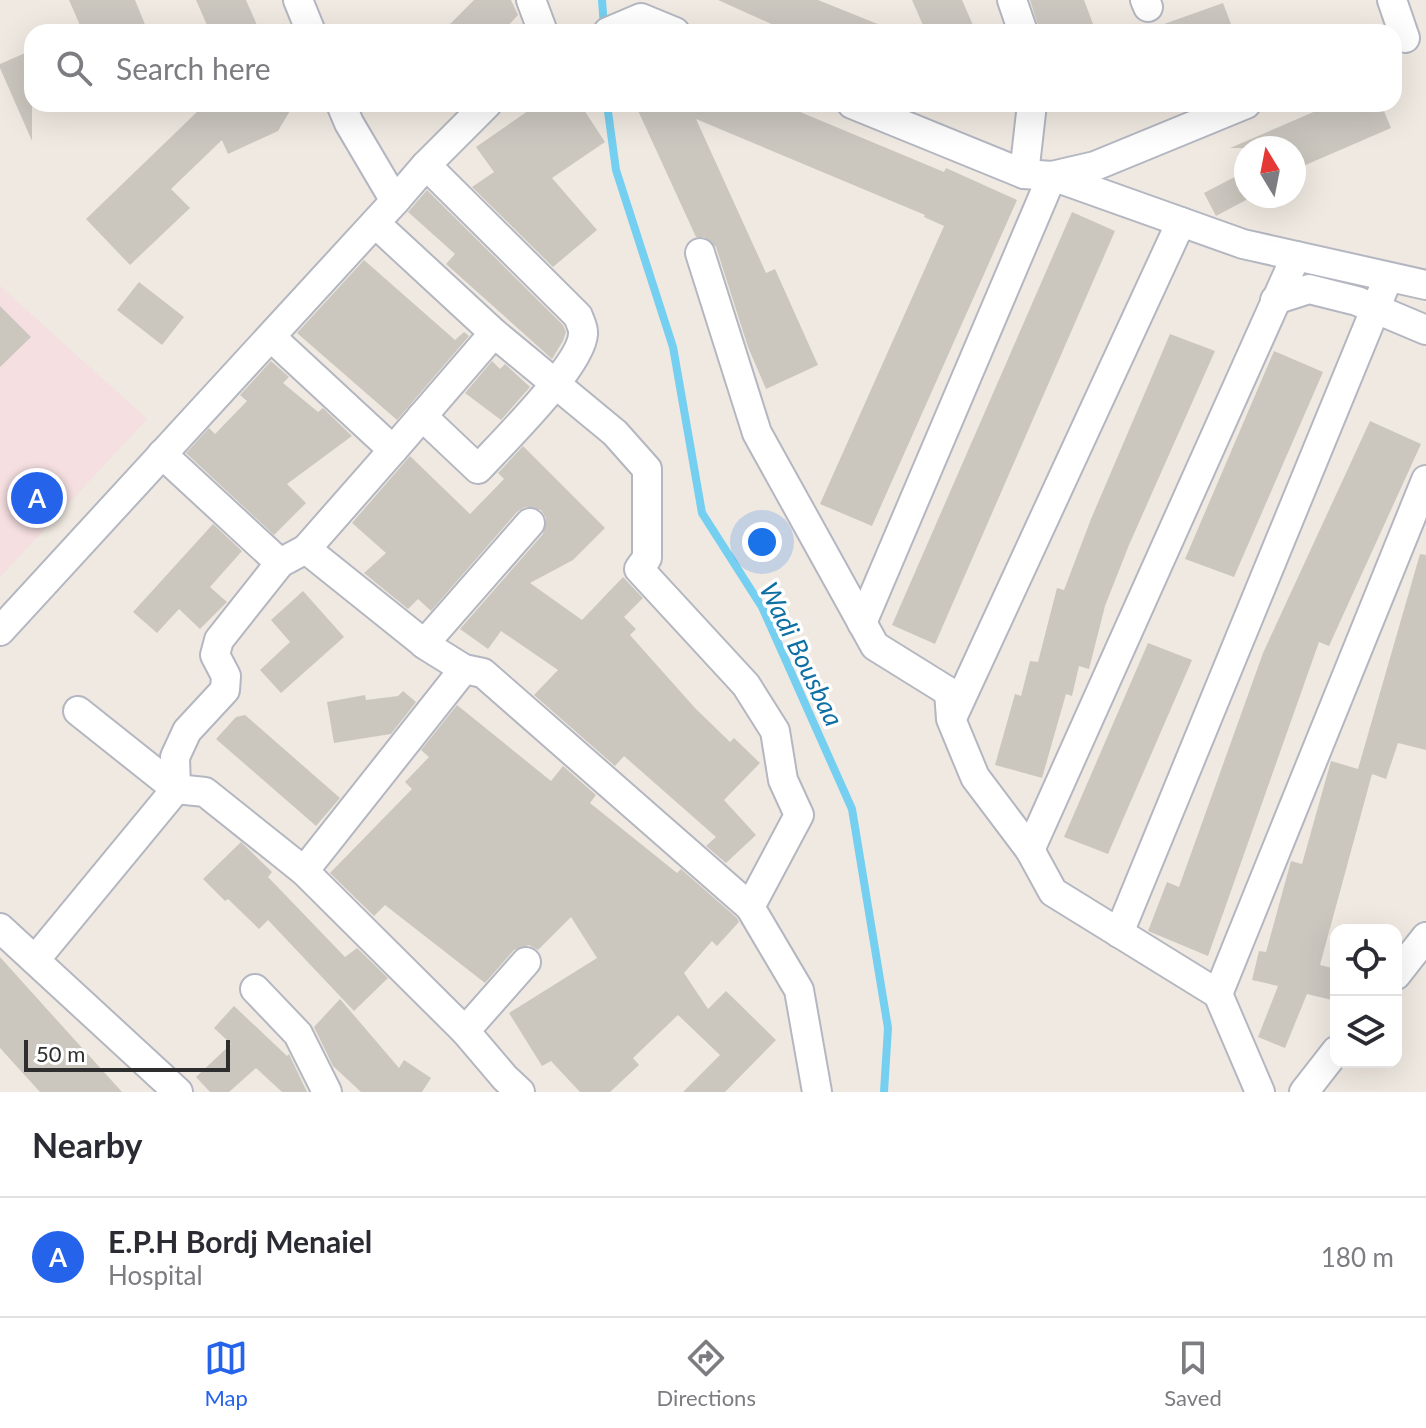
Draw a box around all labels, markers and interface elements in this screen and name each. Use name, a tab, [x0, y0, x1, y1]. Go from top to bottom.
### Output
search box	[24, 24, 1402, 112]
icon: search	[52, 46, 96, 90]
text: Search here	[116, 50, 271, 86]
north arrow	[1234, 136, 1306, 208]
pin: A	[11, 468, 63, 528]
your location	[742, 522, 782, 562]
water label: Wadi Bousbaa	[753, 577, 851, 731]
map controls	[1330, 924, 1402, 1068]
button: locate	[1330, 924, 1402, 996]
button: layers	[1330, 996, 1402, 1068]
scale bar	[24, 1036, 230, 1072]
text: 50 m	[36, 1040, 85, 1067]
text: Nearby	[32, 1124, 143, 1165]
text: E.P.H Bordj Menaiel	[108, 1223, 372, 1259]
text: A	[49, 1241, 67, 1273]
text: 180 m	[1321, 1241, 1394, 1273]
text: Hospital	[108, 1259, 203, 1291]
tab: Map	[204, 1336, 248, 1411]
tab: Directions	[657, 1336, 756, 1411]
tab: Saved	[1164, 1336, 1222, 1411]

